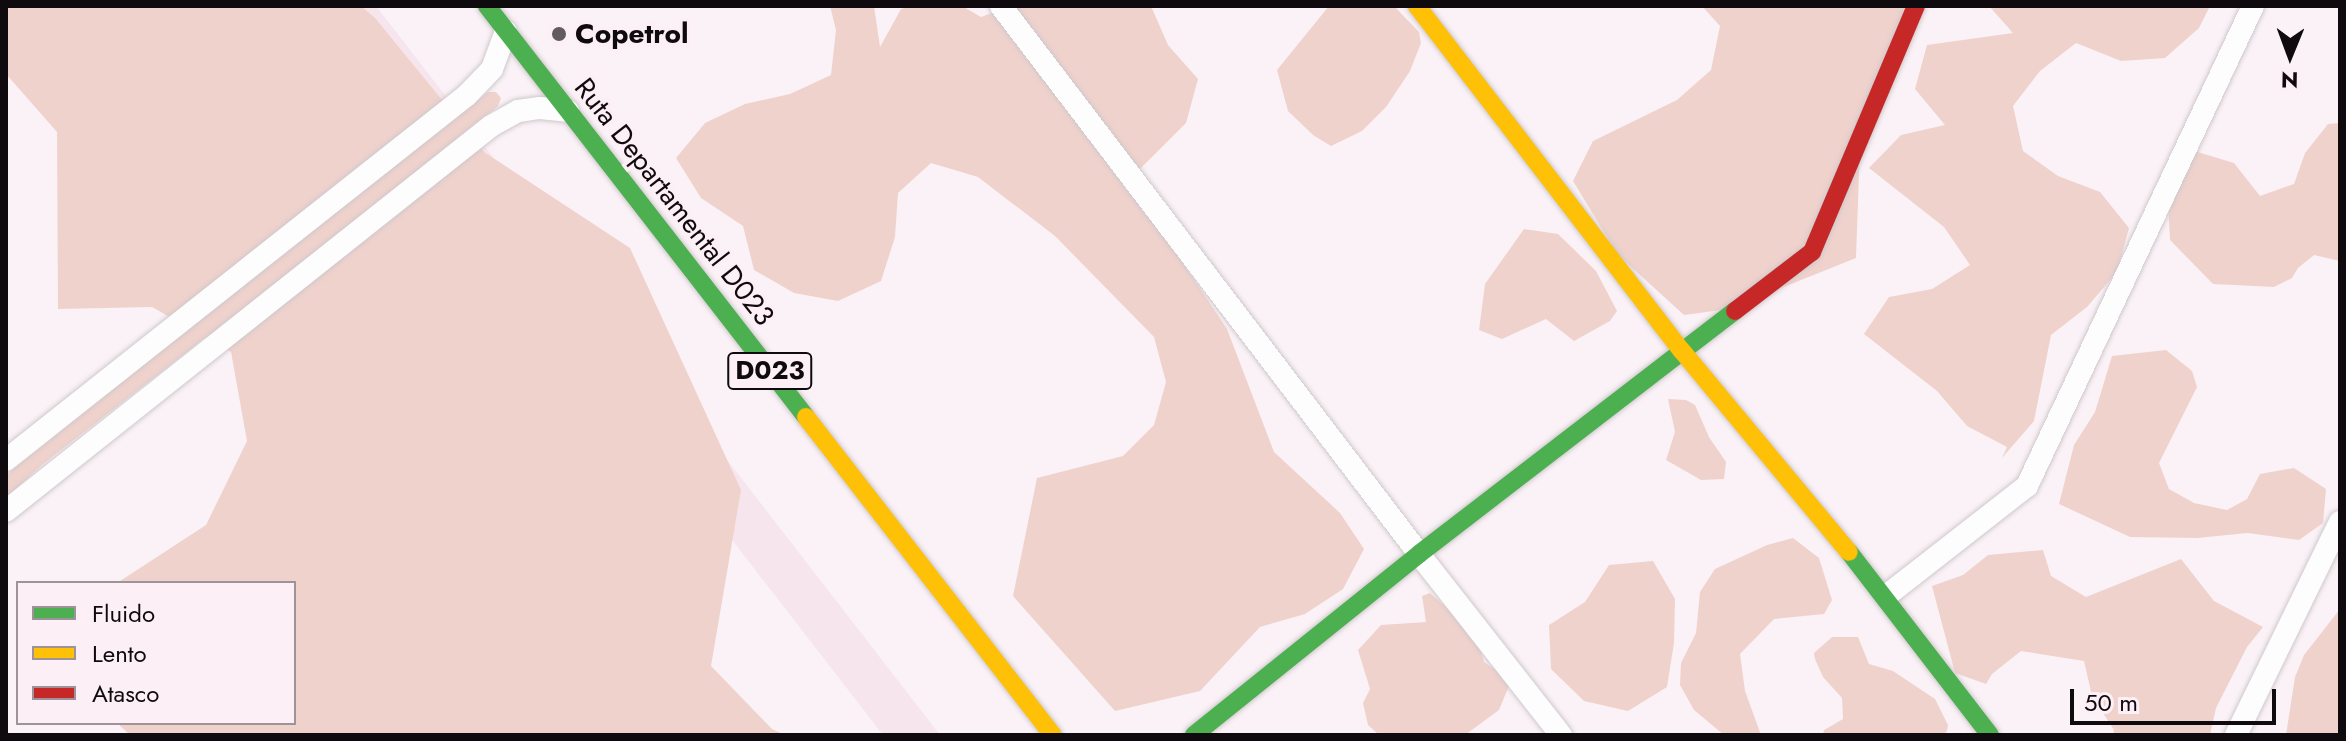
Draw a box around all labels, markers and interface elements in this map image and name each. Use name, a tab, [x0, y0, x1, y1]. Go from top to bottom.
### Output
north arrow	[2250, 16, 2330, 96]
place label: Copetrol	[575, 17, 689, 51]
marker: Copetrol	[550, 25, 568, 43]
text: N	[2281, 64, 2299, 96]
street label: Ruta Departamental D023	[567, 72, 781, 332]
road number: D023	[726, 349, 814, 393]
legend	[16, 581, 296, 725]
text: Fluido	[92, 596, 155, 631]
text: Lento	[92, 636, 147, 671]
scale bar	[2074, 673, 2280, 723]
text: Atasco	[92, 676, 159, 711]
text: 50 m	[2084, 685, 2138, 720]

